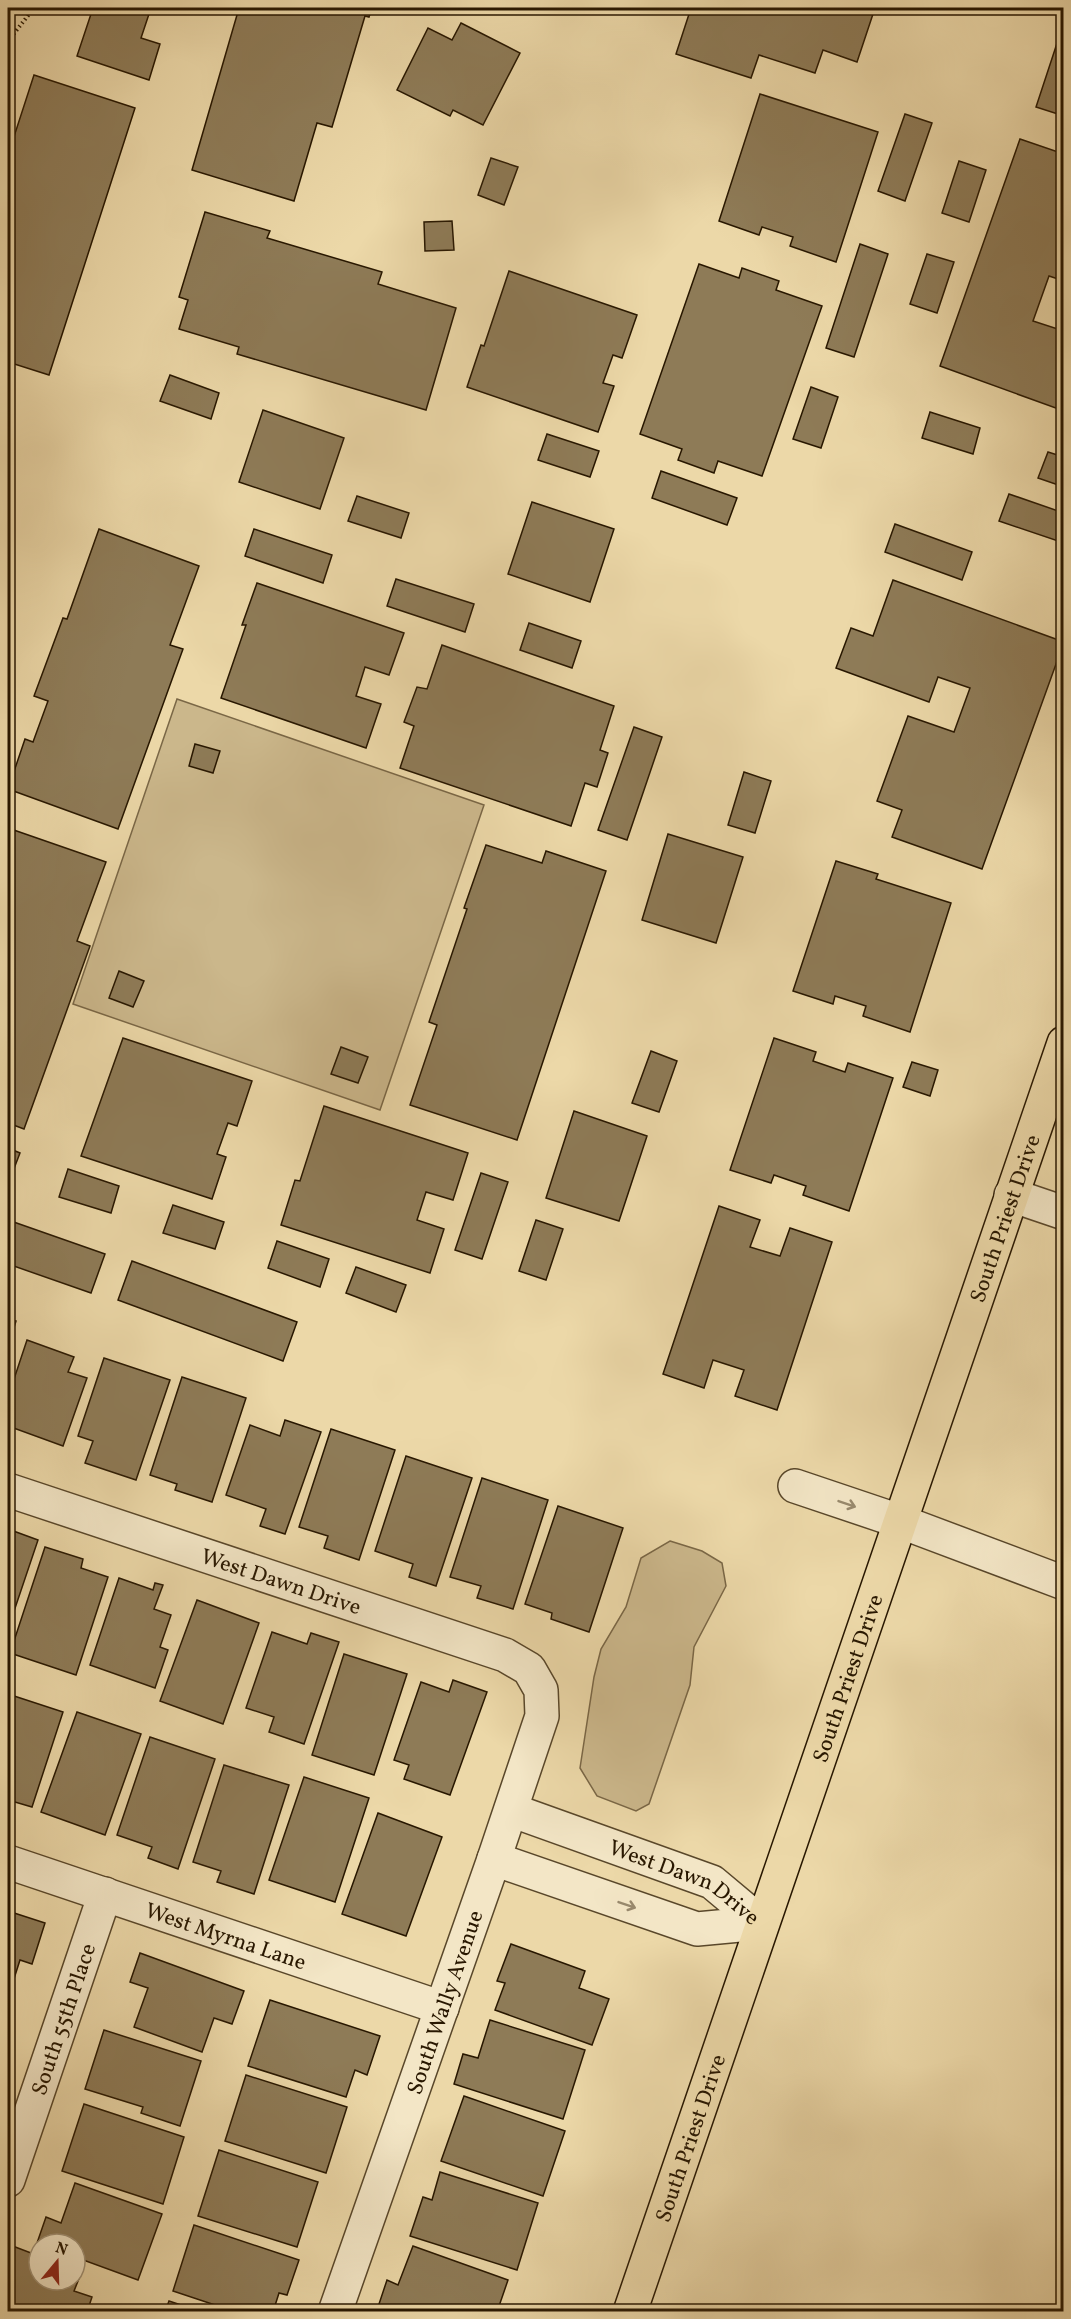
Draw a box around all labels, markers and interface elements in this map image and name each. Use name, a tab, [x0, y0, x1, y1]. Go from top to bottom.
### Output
street label: South Priest Drive	[963, 1131, 1050, 1307]
one-way arrow	[837, 1499, 856, 1510]
street label: West Dawn Drive	[196, 1542, 365, 1624]
street label: South Priest Drive	[806, 1591, 892, 1767]
street label: West Dawn Drive	[604, 1833, 766, 1934]
street label: West Myrna Lane	[141, 1896, 310, 1979]
one-way arrow	[617, 1900, 636, 1911]
street label: South Wally Avenue	[400, 1906, 492, 2099]
street label: South 55th Place	[25, 1940, 105, 2100]
street label: South Priest Drive	[649, 2050, 735, 2227]
north arrow	[27, 2232, 87, 2292]
text: N	[52, 2237, 71, 2262]

